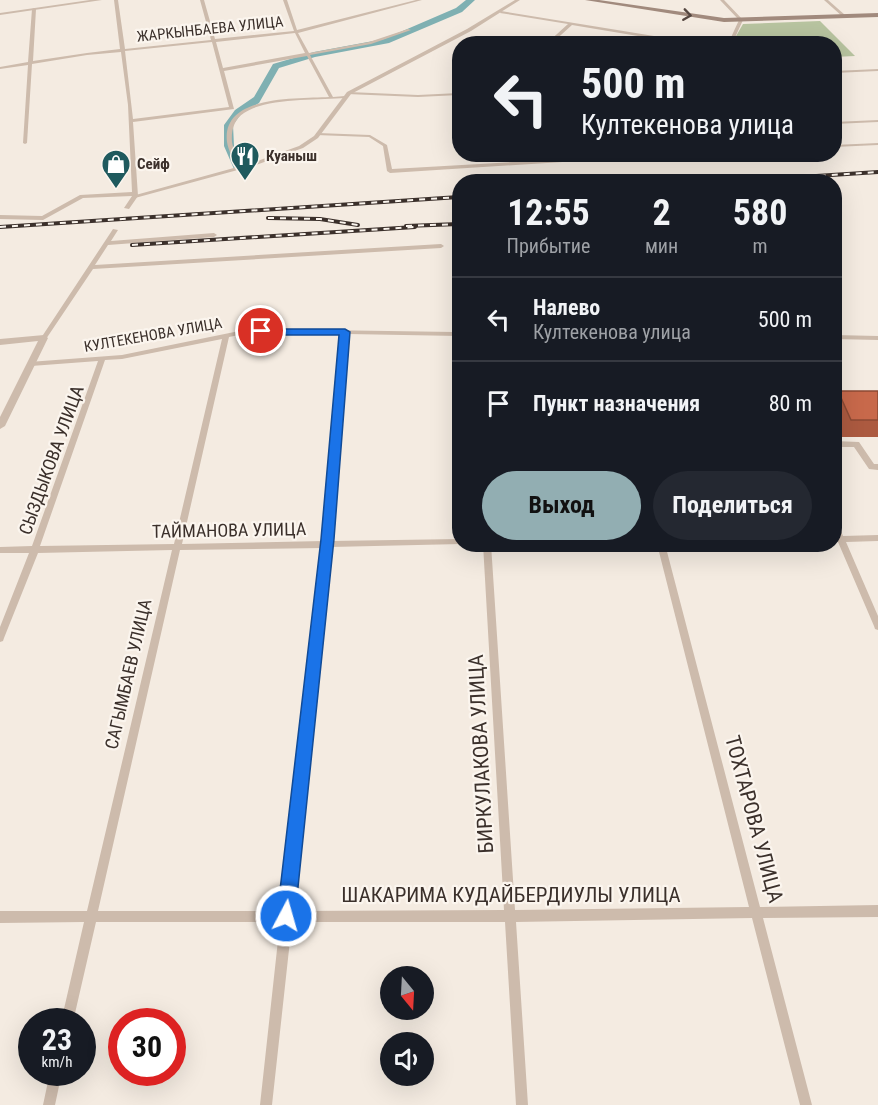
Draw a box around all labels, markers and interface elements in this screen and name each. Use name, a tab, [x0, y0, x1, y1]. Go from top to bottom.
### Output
one-way arrow	[683, 8, 692, 20]
street label: ЖАРКЫНБАЕВА УЛИЦА	[136, 12, 284, 46]
text: 500 m	[581, 59, 686, 108]
icon: left	[482, 60, 560, 138]
text: Култекенова улица	[581, 109, 794, 141]
restaurant icon: Куаныш	[229, 140, 261, 182]
place label: Куаныш	[266, 147, 317, 165]
shop icon: Сейф	[100, 148, 132, 190]
place label: Сейф	[137, 155, 170, 173]
text: 12:55	[507, 192, 590, 234]
text: 2	[652, 192, 671, 234]
text: 580	[733, 192, 787, 234]
text: Прибытие	[507, 234, 590, 258]
text: мин	[645, 234, 678, 258]
text: m	[753, 234, 768, 258]
text: Налево	[533, 295, 600, 320]
icon: left	[482, 303, 515, 336]
pin	[235, 305, 286, 356]
text: 500 m	[758, 307, 812, 332]
street label: КУЛТЕКЕНОВА УЛИЦА	[83, 314, 224, 356]
icon: arrive	[244, 314, 277, 347]
text: Култекенова улица	[533, 320, 691, 344]
street label: СЫЗДЫКОВА УЛИЦА	[14, 382, 88, 537]
icon: arrive	[482, 387, 515, 420]
text: Пункт назначения	[533, 391, 700, 416]
text: 80 m	[769, 391, 812, 416]
button: Выход	[482, 471, 641, 540]
button: Поделиться	[653, 471, 812, 540]
street label: ТАЙМАНОВА УЛИЦА	[152, 518, 307, 542]
street label: САГЫМБАЕВ УЛИЦА	[101, 596, 156, 751]
street label: БИРКУЛАКОВА УЛИЦА	[464, 654, 498, 854]
street label: ТОХТАРОВА УЛИЦА	[720, 733, 788, 905]
street label: ШАКАРИМА КУДАЙБЕРДИУЛЫ УЛИЦА	[341, 883, 681, 907]
position arrow	[254, 884, 318, 948]
north arrow	[380, 966, 434, 1020]
map controls	[380, 966, 434, 1086]
speed limit sign: 30	[108, 1008, 186, 1086]
text: 23	[42, 1022, 72, 1057]
button: sound	[380, 1032, 434, 1086]
text: km/h	[42, 1053, 72, 1071]

